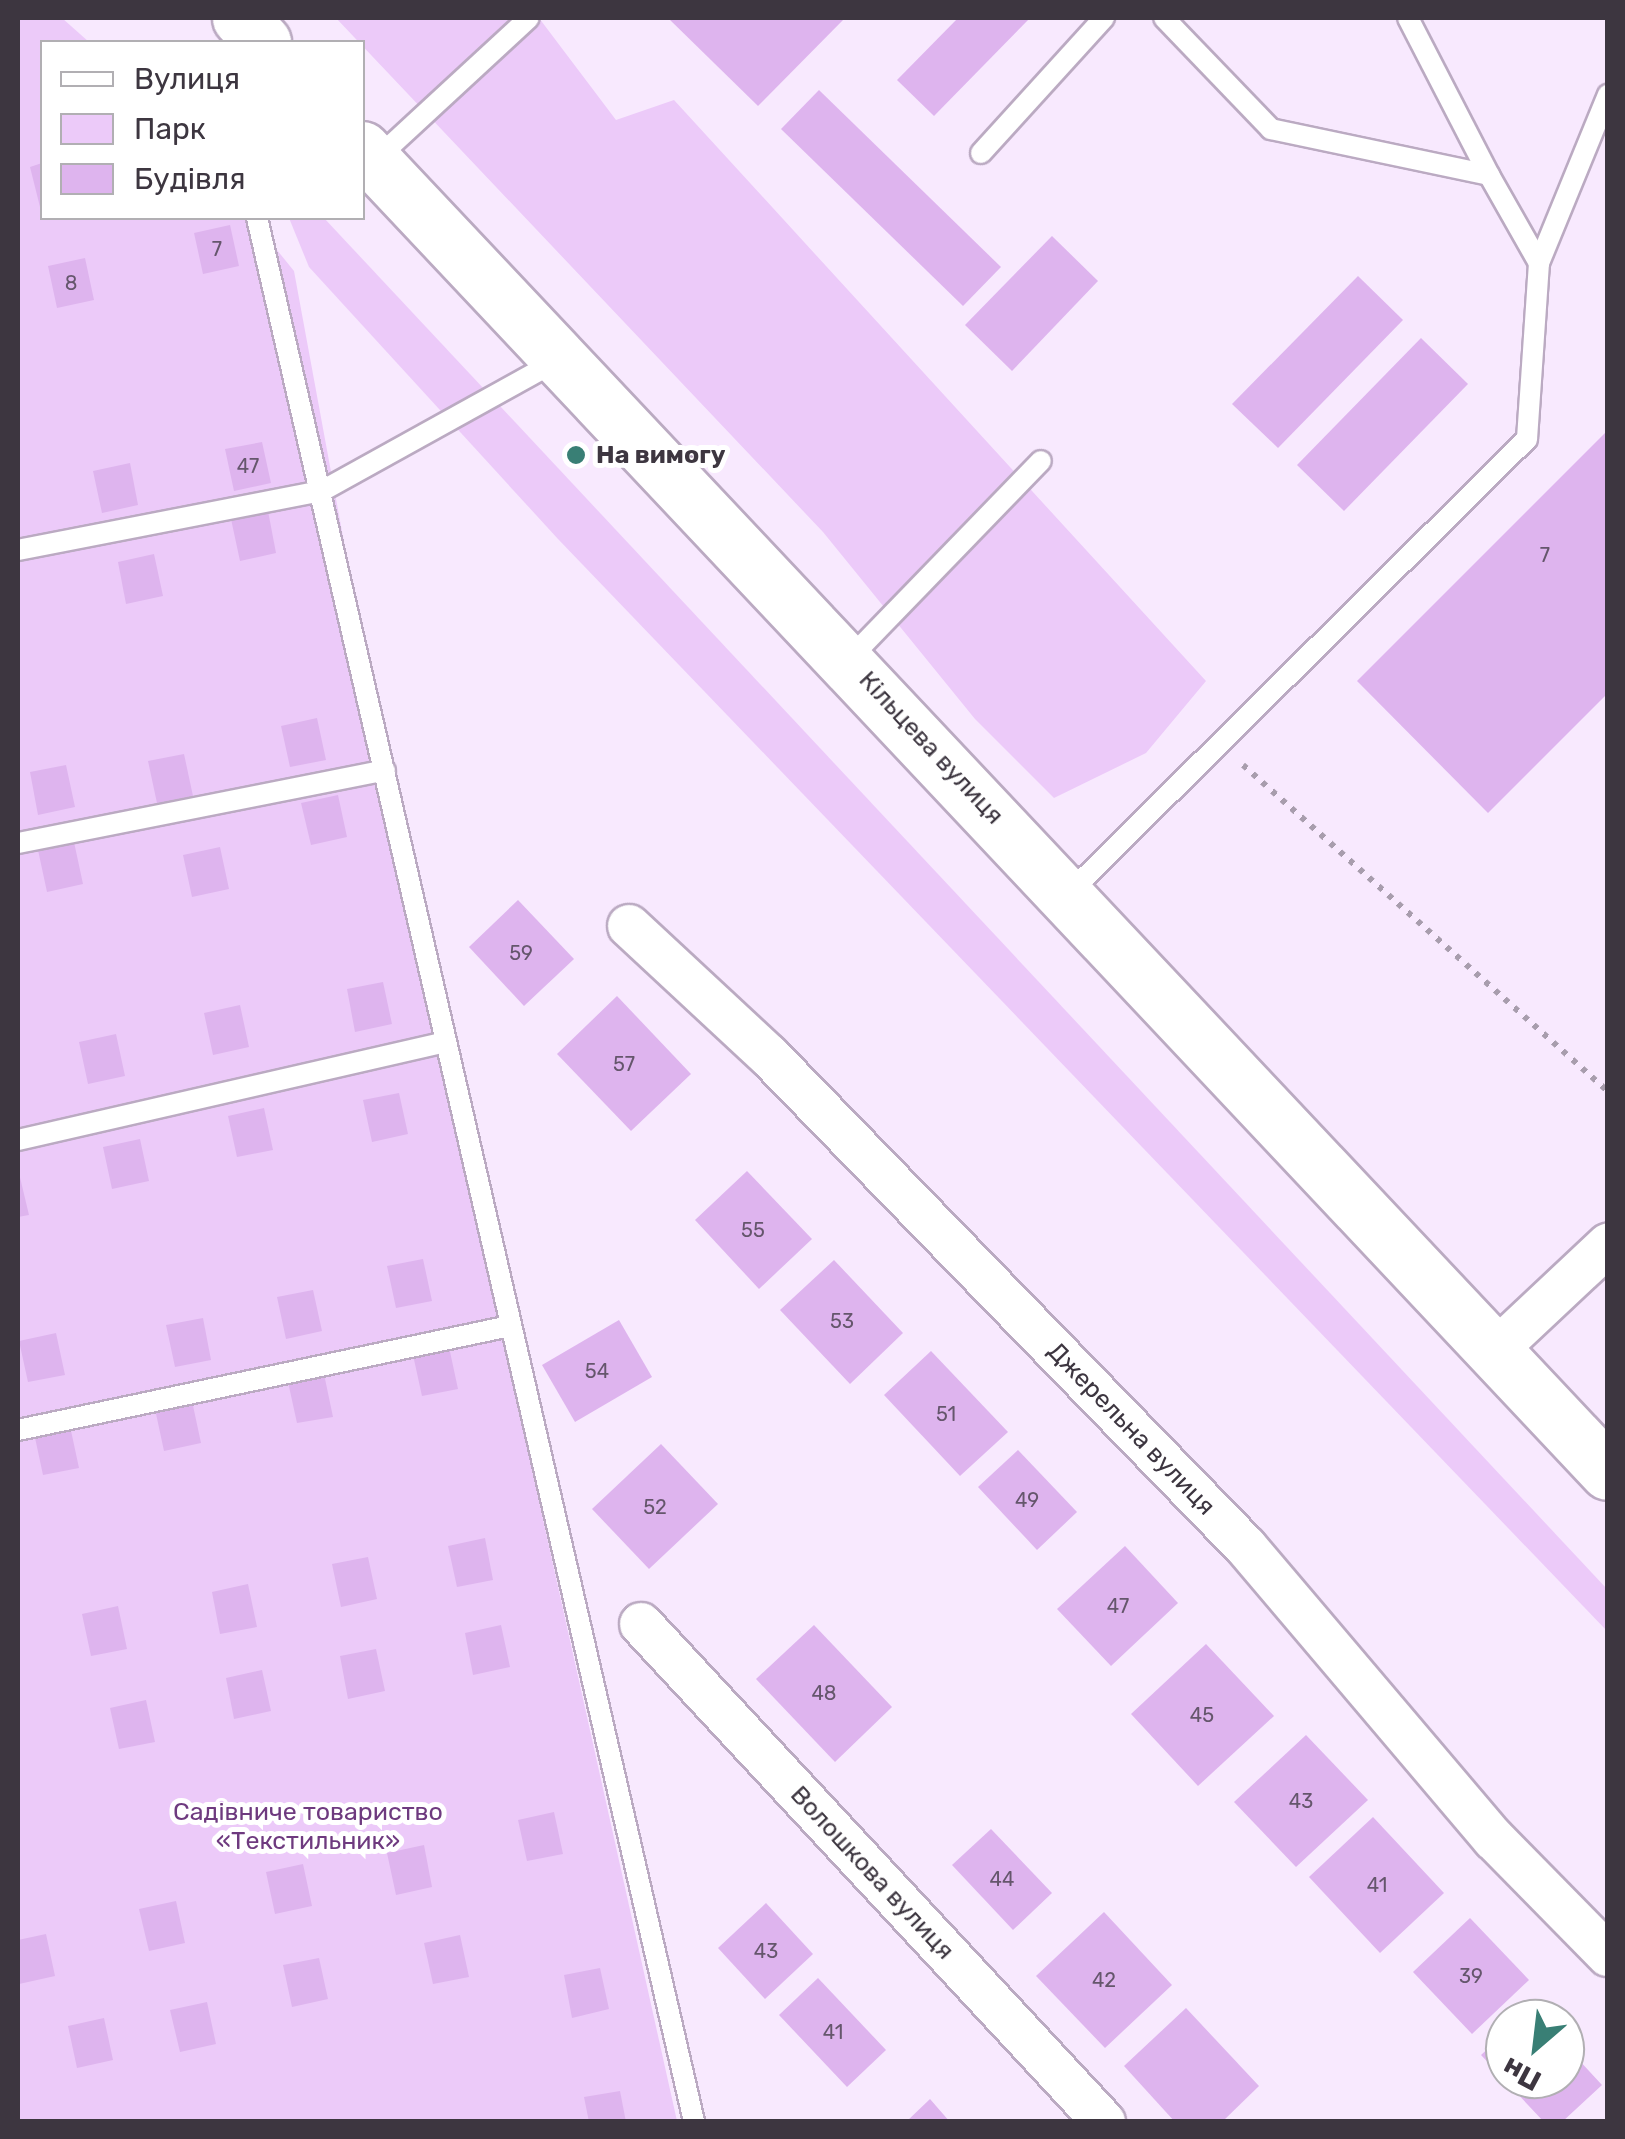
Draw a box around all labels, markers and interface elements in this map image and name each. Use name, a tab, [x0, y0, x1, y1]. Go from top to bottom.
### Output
legend	[40, 40, 365, 220]
text: Вулиця	[134, 61, 240, 97]
text: Парк	[134, 111, 206, 147]
text: Будівля	[134, 161, 245, 197]
house number: 7	[212, 237, 222, 261]
house number: 8	[65, 271, 77, 295]
place label: На вимогу	[596, 440, 725, 470]
marker: На вимогу	[565, 444, 587, 466]
house number: 47	[237, 454, 259, 478]
house number: 7	[1540, 543, 1550, 567]
street label: Кільцева вулиця	[852, 665, 1010, 831]
house number: 59	[509, 941, 533, 965]
house number: 57	[613, 1052, 635, 1076]
house number: 55	[741, 1218, 765, 1242]
house number: 53	[830, 1309, 854, 1333]
street label: Джерельна вулиця	[1041, 1336, 1221, 1522]
house number: 54	[585, 1359, 609, 1383]
house number: 51	[936, 1402, 956, 1426]
house number: 49	[1015, 1488, 1039, 1512]
house number: 52	[643, 1495, 667, 1519]
house number: 47	[1107, 1594, 1129, 1618]
house number: 48	[811, 1681, 837, 1705]
house number: 45	[1190, 1703, 1214, 1727]
street label: Волошкова вулиця	[784, 1780, 960, 1966]
house number: 43	[1289, 1789, 1313, 1813]
park label: Садівниче товариство «Текстильник»	[173, 1798, 443, 1857]
house number: 44	[990, 1867, 1014, 1891]
house number: 41	[1367, 1873, 1387, 1897]
house number: 43	[754, 1939, 778, 1963]
house number: 39	[1459, 1964, 1483, 1988]
house number: 42	[1092, 1968, 1116, 1992]
north arrow	[1485, 1999, 1585, 2099]
house number: 41	[823, 2020, 843, 2044]
text: Пн	[1497, 2051, 1546, 2098]

